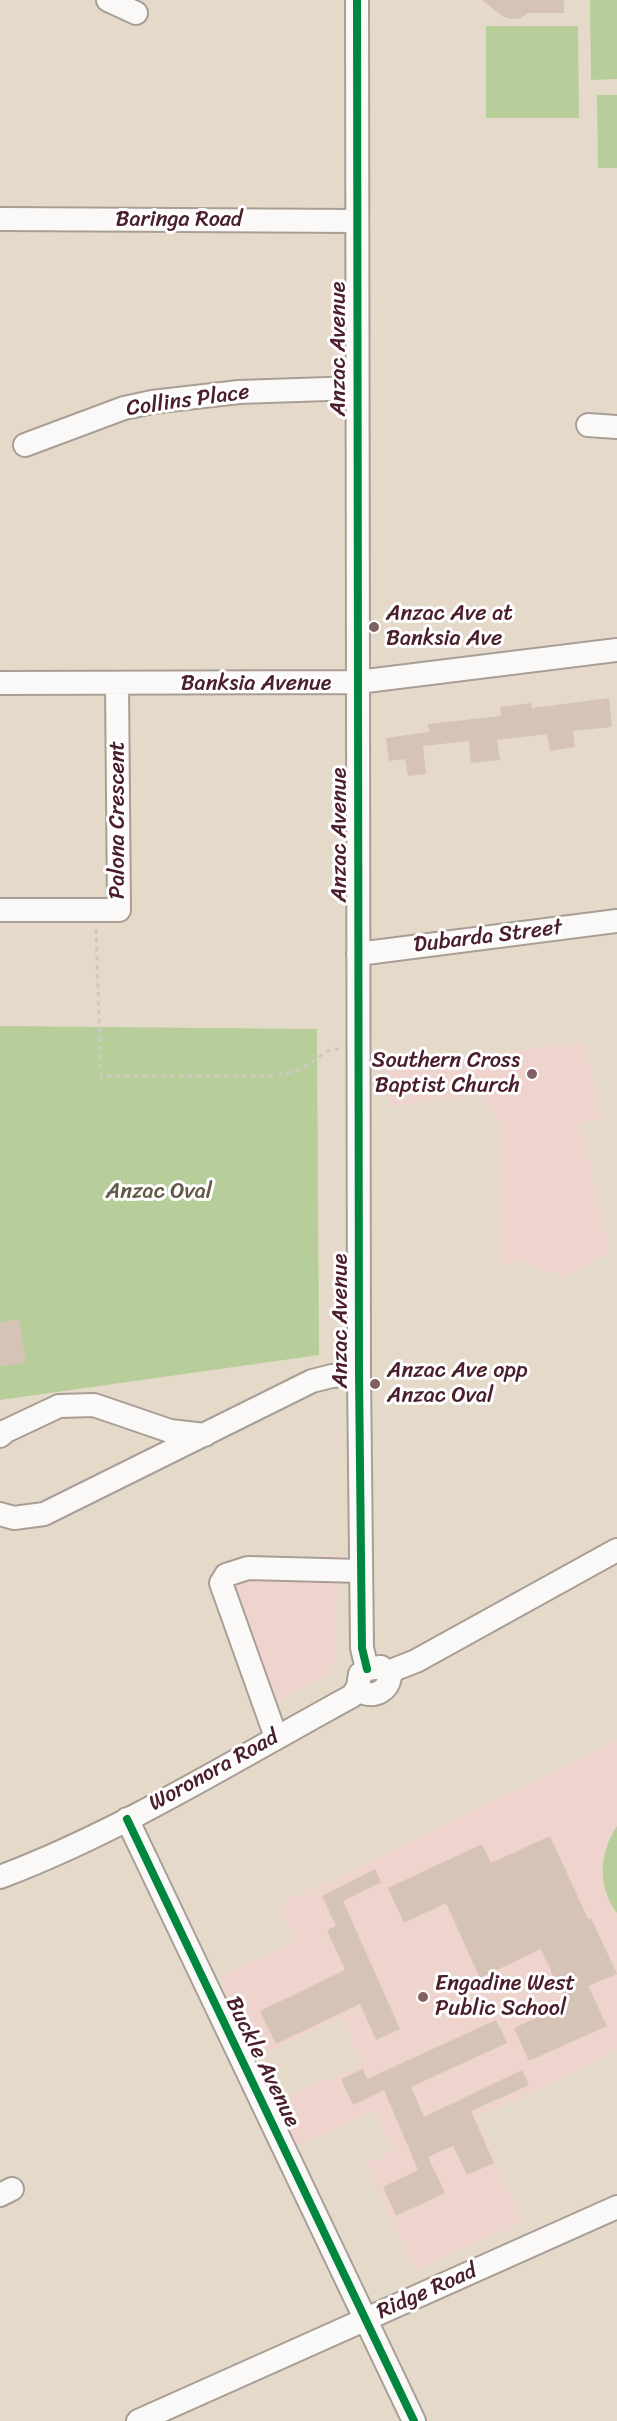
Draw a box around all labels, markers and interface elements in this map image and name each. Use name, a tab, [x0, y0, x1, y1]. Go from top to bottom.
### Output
street label: Baringa Road	[116, 207, 242, 233]
street label: Anzac Avenue	[326, 282, 352, 416]
street label: Collins Place	[125, 379, 251, 423]
place label: Anzac Ave at Banksia Ave	[386, 601, 513, 652]
marker: Anzac Ave at Banksia Ave	[367, 620, 381, 634]
street label: Banksia Avenue	[181, 671, 331, 697]
street label: Palona Crescent	[105, 741, 131, 899]
street label: Anzac Avenue	[327, 768, 353, 902]
street label: Dubarda Street	[412, 915, 564, 959]
place label: Southern Cross Baptist Church	[372, 1048, 520, 1100]
marker: Southern Cross Baptist Church	[525, 1067, 539, 1081]
park label: Anzac Oval	[106, 1179, 212, 1205]
street label: Anzac Avenue	[328, 1254, 354, 1388]
place label: Anzac Ave opp Anzac Oval	[387, 1358, 528, 1410]
marker: Anzac Ave opp Anzac Oval	[368, 1377, 382, 1391]
street label: Woronora Road	[145, 1725, 283, 1817]
place label: Engadine West Public School	[435, 1971, 575, 2023]
marker: Engadine West Public School	[416, 1990, 430, 2004]
street label: Buckle Avenue	[219, 1992, 305, 2132]
street label: Ridge Road	[373, 2258, 481, 2326]

